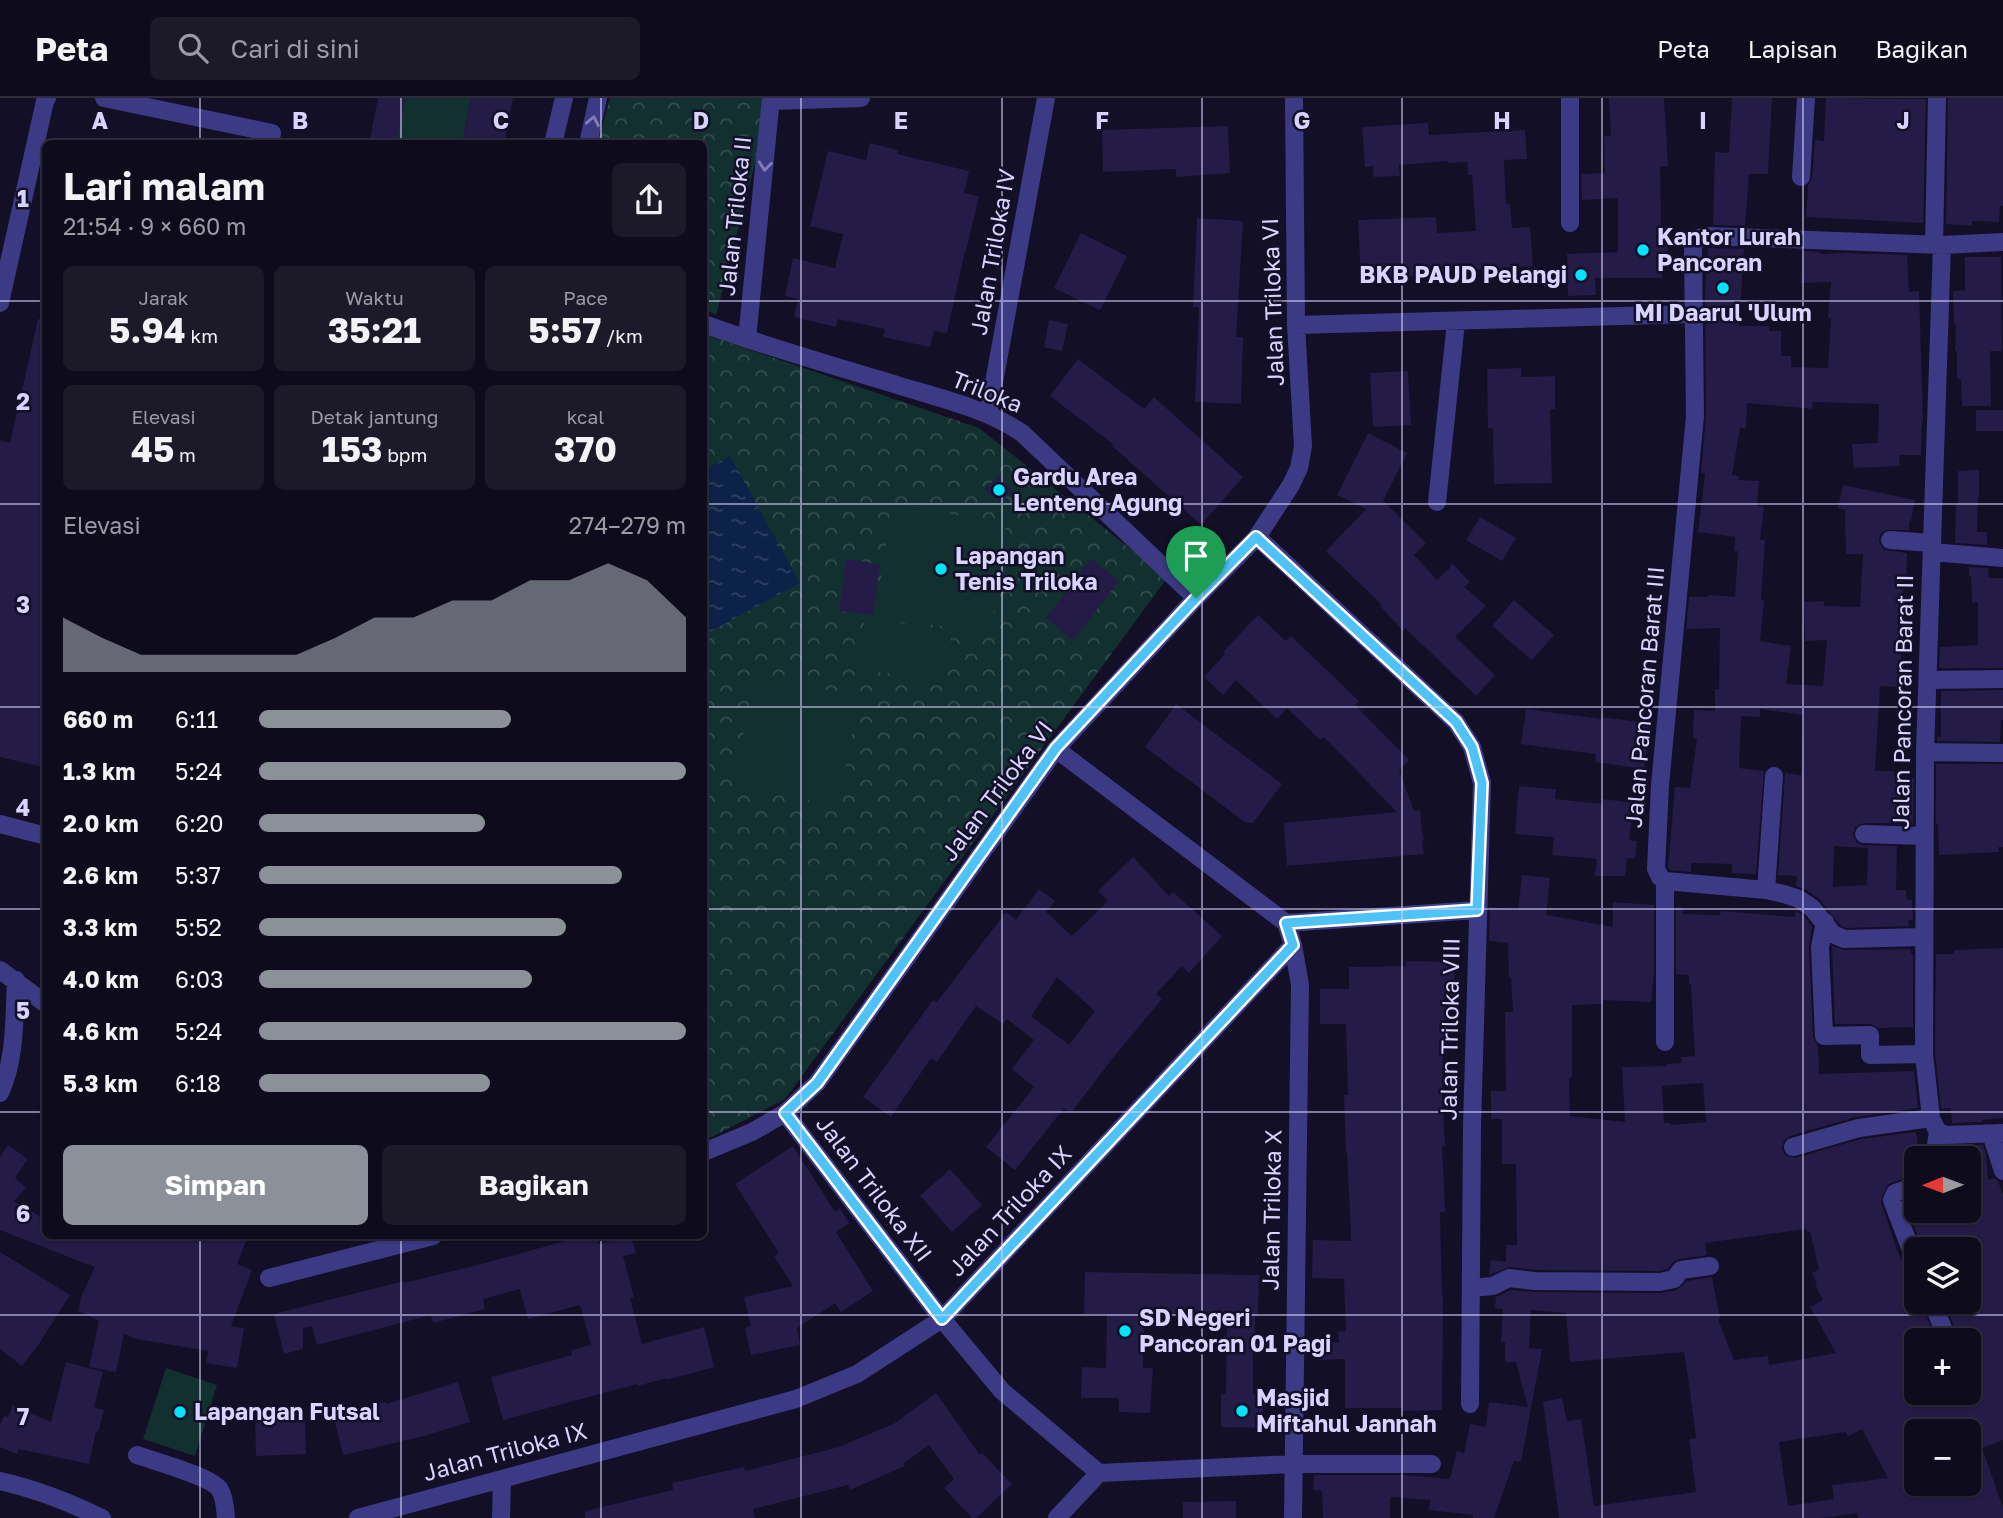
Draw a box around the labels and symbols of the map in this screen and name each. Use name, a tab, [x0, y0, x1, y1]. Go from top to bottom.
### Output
text: A	[92, 106, 109, 134]
text: B	[292, 106, 308, 134]
text: C	[493, 106, 509, 134]
text: D	[693, 106, 709, 134]
text: E	[894, 106, 908, 134]
text: F	[1095, 106, 1109, 134]
text: G	[1294, 106, 1310, 134]
text: H	[1493, 106, 1511, 134]
text: I	[1699, 106, 1707, 134]
text: J	[1896, 106, 1910, 134]
one-way arrow	[584, 115, 599, 127]
street label: Jalan Triloka II	[712, 135, 756, 297]
one-way arrow	[757, 160, 772, 172]
street label: Jalan Triloka IV	[964, 166, 1020, 337]
text: 1	[17, 184, 29, 212]
street label: Jalan Triloka VI	[1255, 217, 1289, 387]
place label: Kantor Lurah Pancoran	[1657, 222, 1801, 276]
marker: Kantor Lurah Pancoran	[1635, 242, 1651, 258]
place label: BKB PAUD Pelangi	[1359, 260, 1567, 288]
marker: BKB PAUD Pelangi	[1573, 267, 1589, 283]
marker: MI Daarul 'Ulum	[1715, 280, 1731, 296]
place label: MI Daarul 'Ulum	[1634, 298, 1812, 326]
street label: Triloka	[948, 364, 1027, 418]
text: 2	[16, 387, 30, 415]
place label: Gardu Area Lenteng Agung	[1013, 462, 1182, 516]
marker: Gardu Area Lenteng Agung	[991, 482, 1007, 498]
pin	[1166, 526, 1226, 598]
place label: Lapangan Tenis Triloka	[955, 541, 1098, 595]
marker: Lapangan Tenis Triloka	[933, 561, 949, 577]
street label: Jalan Pancoran Barat III	[1619, 565, 1669, 829]
street label: Jalan Pancoran Barat II	[1886, 574, 1918, 830]
text: 3	[16, 590, 30, 618]
street label: Jalan Triloka VI	[934, 715, 1058, 866]
text: 4	[16, 793, 30, 821]
street label: Jalan Triloka VIII	[1433, 937, 1465, 1121]
text: 5	[16, 996, 30, 1024]
street label: Jalan Triloka XII	[811, 1110, 939, 1267]
street label: Jalan Triloka X	[1256, 1129, 1286, 1291]
street label: Jalan Triloka IX	[942, 1139, 1077, 1281]
north arrow	[1904, 1146, 1981, 1223]
text: 6	[16, 1199, 30, 1227]
place label: SD Negeri Pancoran 01 Pagi	[1139, 1303, 1331, 1357]
marker: SD Negeri Pancoran 01 Pagi	[1117, 1323, 1133, 1339]
place label: Masjid Miftahul Jannah	[1256, 1383, 1437, 1437]
place label: Lapangan Futsal	[194, 1397, 380, 1425]
text: 7	[17, 1402, 29, 1430]
marker: Masjid Miftahul Jannah	[1234, 1403, 1250, 1419]
marker: Lapangan Futsal	[172, 1404, 188, 1420]
street label: Jalan Triloka IX	[420, 1416, 590, 1486]

